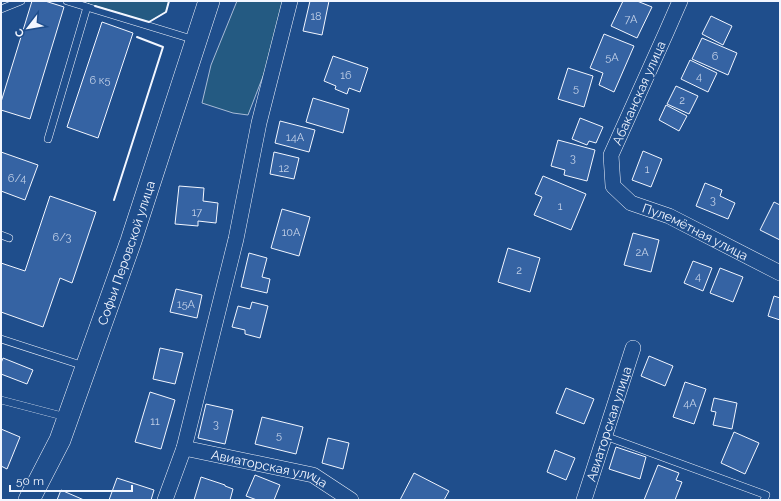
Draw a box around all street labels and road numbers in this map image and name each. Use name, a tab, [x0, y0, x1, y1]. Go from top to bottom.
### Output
street label: Абаканская улица	[609, 39, 669, 147]
street label: Софьи Перовской улица	[94, 179, 158, 327]
street label: Пулемётная улица	[641, 200, 751, 263]
street label: Авиаторская улица	[583, 364, 634, 483]
street label: Авиаторская улица	[210, 446, 331, 490]

